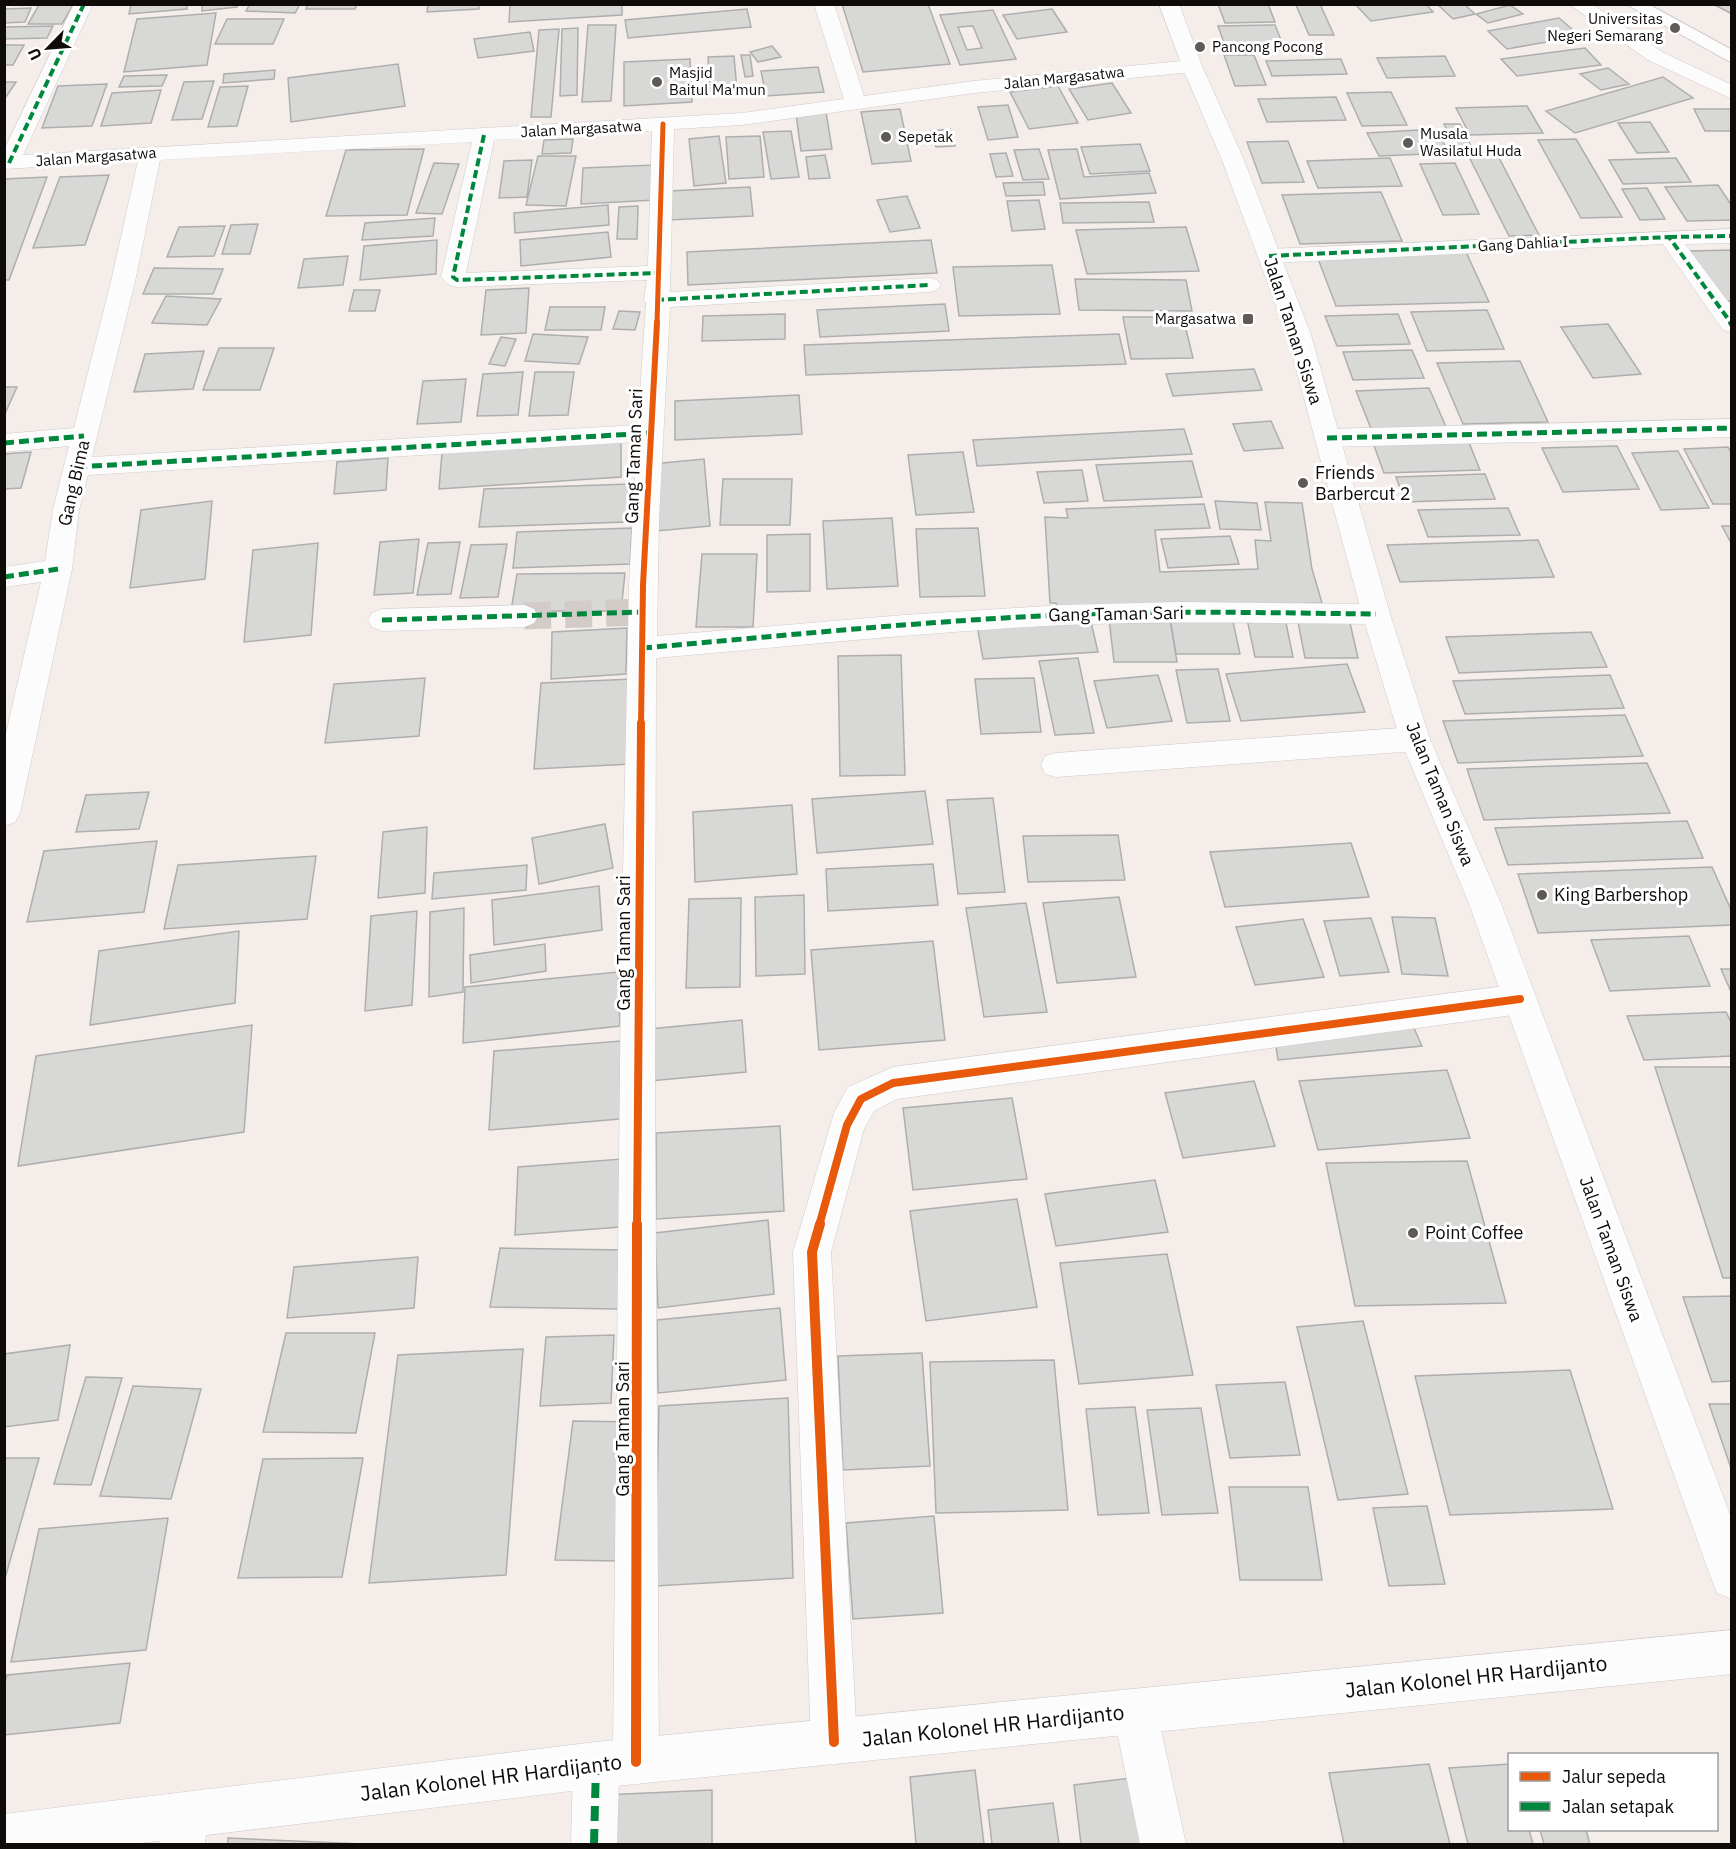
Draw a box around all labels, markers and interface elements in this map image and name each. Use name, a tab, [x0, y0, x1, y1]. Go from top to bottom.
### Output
place label: Universitas Negeri Semarang	[1547, 9, 1663, 45]
north arrow	[18, 18, 78, 78]
marker: Universitas Negeri Semarang	[1668, 21, 1682, 35]
place label: Pancong Pocong	[1212, 37, 1323, 56]
marker: Pancong Pocong	[1193, 40, 1207, 54]
text: U	[23, 45, 46, 64]
street label: Jalan Margasatwa	[1003, 62, 1125, 93]
place label: Masjid Baitul Ma'mun	[669, 63, 766, 99]
marker: Masjid Baitul Ma'mun	[650, 75, 664, 89]
street label: Jalan Margasatwa	[520, 116, 642, 141]
place label: Musala Wasilatul Huda	[1420, 124, 1522, 160]
place label: Sepetak	[898, 127, 953, 146]
marker: Sepetak	[879, 130, 893, 144]
marker: Musala Wasilatul Huda	[1401, 136, 1415, 150]
street label: Jalan Margasatwa	[35, 143, 157, 170]
street label: Gang Dahlia I	[1477, 232, 1569, 255]
street label: Jalan Taman Siswa	[1259, 255, 1328, 408]
place label: Margasatwa	[1155, 309, 1236, 328]
marker: Margasatwa	[1241, 312, 1255, 326]
street label: Gang Taman Sari	[620, 388, 647, 524]
street label: Gang Bima	[52, 437, 95, 528]
place label: Friends Barbercut 2	[1315, 461, 1410, 505]
marker: Friends Barbercut 2	[1296, 476, 1310, 490]
street label: Gang Taman Sari	[1048, 601, 1184, 626]
street label: Jalan Taman Siswa	[1401, 719, 1480, 869]
street label: Gang Taman Sari	[612, 875, 635, 1011]
place label: King Barbershop	[1554, 883, 1688, 906]
marker: King Barbershop	[1535, 888, 1549, 902]
street label: Jalan Taman Siswa	[1574, 1173, 1649, 1325]
place label: Point Coffee	[1425, 1221, 1524, 1244]
marker: Point Coffee	[1406, 1226, 1420, 1240]
street label: Gang Taman Sari	[611, 1361, 634, 1497]
street label: Jalan Kolonel HR Hardijanto	[1343, 1648, 1608, 1704]
street label: Jalan Kolonel HR Hardijanto	[860, 1697, 1125, 1753]
street label: Jalan Kolonel HR Hardijanto	[358, 1747, 623, 1807]
legend	[1508, 1753, 1718, 1831]
text: Jalur sepeda	[1562, 1765, 1666, 1788]
text: Jalan setapak	[1562, 1795, 1674, 1818]

